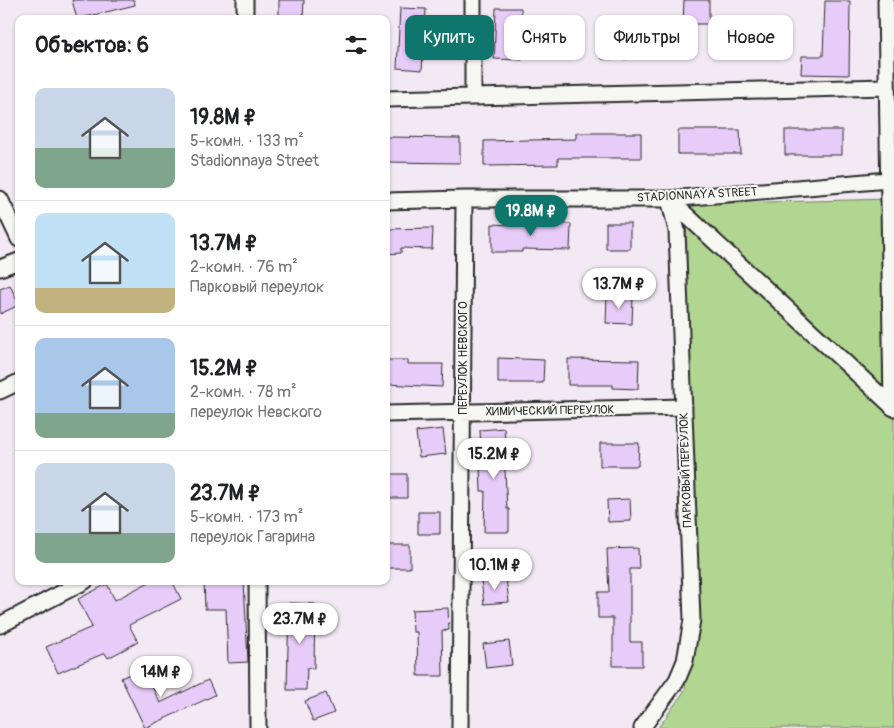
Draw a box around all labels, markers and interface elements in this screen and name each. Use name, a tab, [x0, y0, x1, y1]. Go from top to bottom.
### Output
chip: Купить	[405, 15, 494, 60]
chip: Снять	[504, 15, 585, 60]
chip: Фильтры	[595, 15, 698, 60]
chip: Новое	[708, 15, 793, 60]
icon: filters	[342, 31, 370, 59]
text: Объектов: 6	[35, 32, 149, 59]
text: 19.8M ₽	[190, 104, 257, 131]
icon: home	[75, 108, 135, 168]
text: 5-комн. · 133 m²	[190, 131, 304, 151]
text: Stadionnaya Street	[190, 151, 319, 171]
street label: STADIONNAYA STREET	[636, 184, 758, 206]
pin: 19.8M ₽	[485, 194, 577, 237]
text: 19.8M ₽	[506, 201, 556, 221]
text: 13.7M ₽	[190, 230, 258, 257]
icon: home	[75, 233, 135, 293]
text: 2-комн. · 76 m²	[190, 257, 298, 277]
pin: 13.7M ₽	[573, 268, 665, 310]
text: 13.7M ₽	[593, 274, 645, 294]
text: Парковый переулок	[190, 277, 324, 297]
street label: ПЕРЕУЛОК НЕВСКОГО	[456, 301, 471, 415]
text: 15.2M ₽	[190, 355, 258, 382]
icon: home	[75, 358, 135, 418]
text: 2-комн. · 78 m²	[190, 382, 296, 402]
text: переулок Невского	[190, 402, 322, 422]
street label: ХИМИЧЕСКИЙ ПЕРЕУЛОК	[485, 402, 615, 420]
street label: ПАРКОВЫЙ ПЕРЕУЛОК	[676, 412, 696, 528]
pin: 15.2M ₽	[448, 438, 540, 480]
text: 15.2M ₽	[468, 444, 520, 464]
text: 23.7M ₽	[190, 480, 261, 507]
icon: home	[75, 483, 135, 543]
text: 5-комн. · 173 m²	[190, 507, 303, 527]
text: переулок Гагарина	[190, 527, 315, 547]
pin: 10.1M ₽	[449, 548, 541, 591]
text: 10.1M ₽	[469, 555, 521, 575]
pin: 23.7M ₽	[254, 602, 346, 645]
text: 23.7M ₽	[273, 609, 327, 629]
pin: 14M ₽	[126, 656, 196, 698]
text: 14M ₽	[141, 662, 181, 682]

